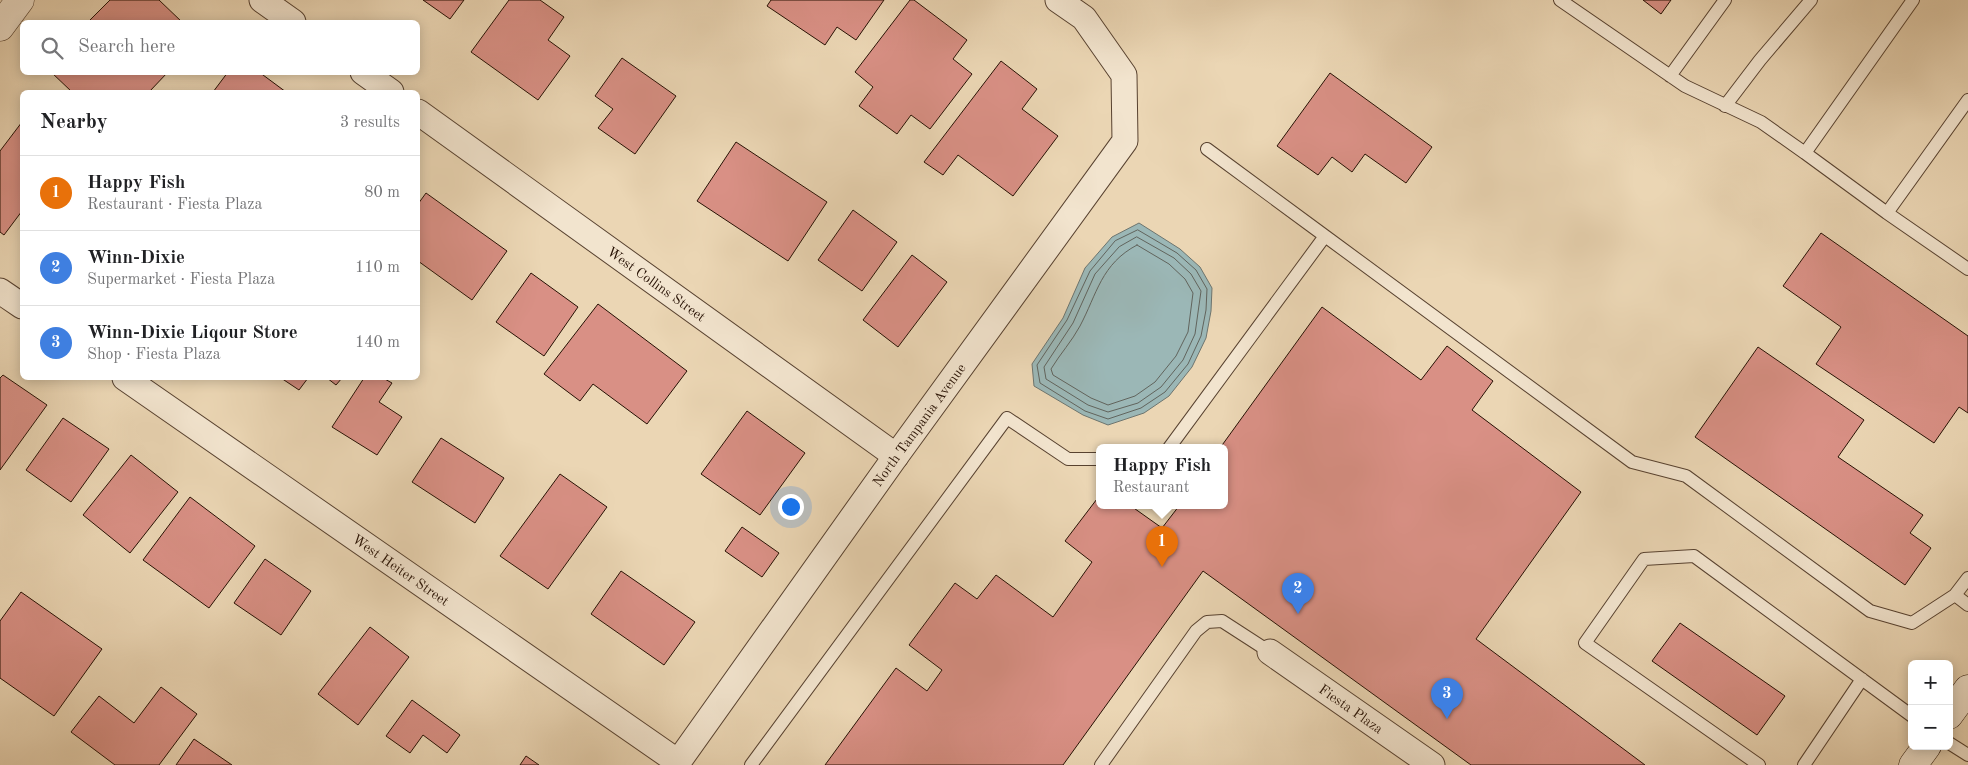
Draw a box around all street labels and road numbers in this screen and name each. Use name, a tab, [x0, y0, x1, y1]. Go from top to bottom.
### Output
street label: West Collins Street	[604, 245, 708, 325]
street label: North Tampania Avenue	[871, 361, 969, 489]
street label: West Heiter Street	[349, 532, 451, 609]
street label: Fiesta Plaza	[1316, 682, 1385, 737]

